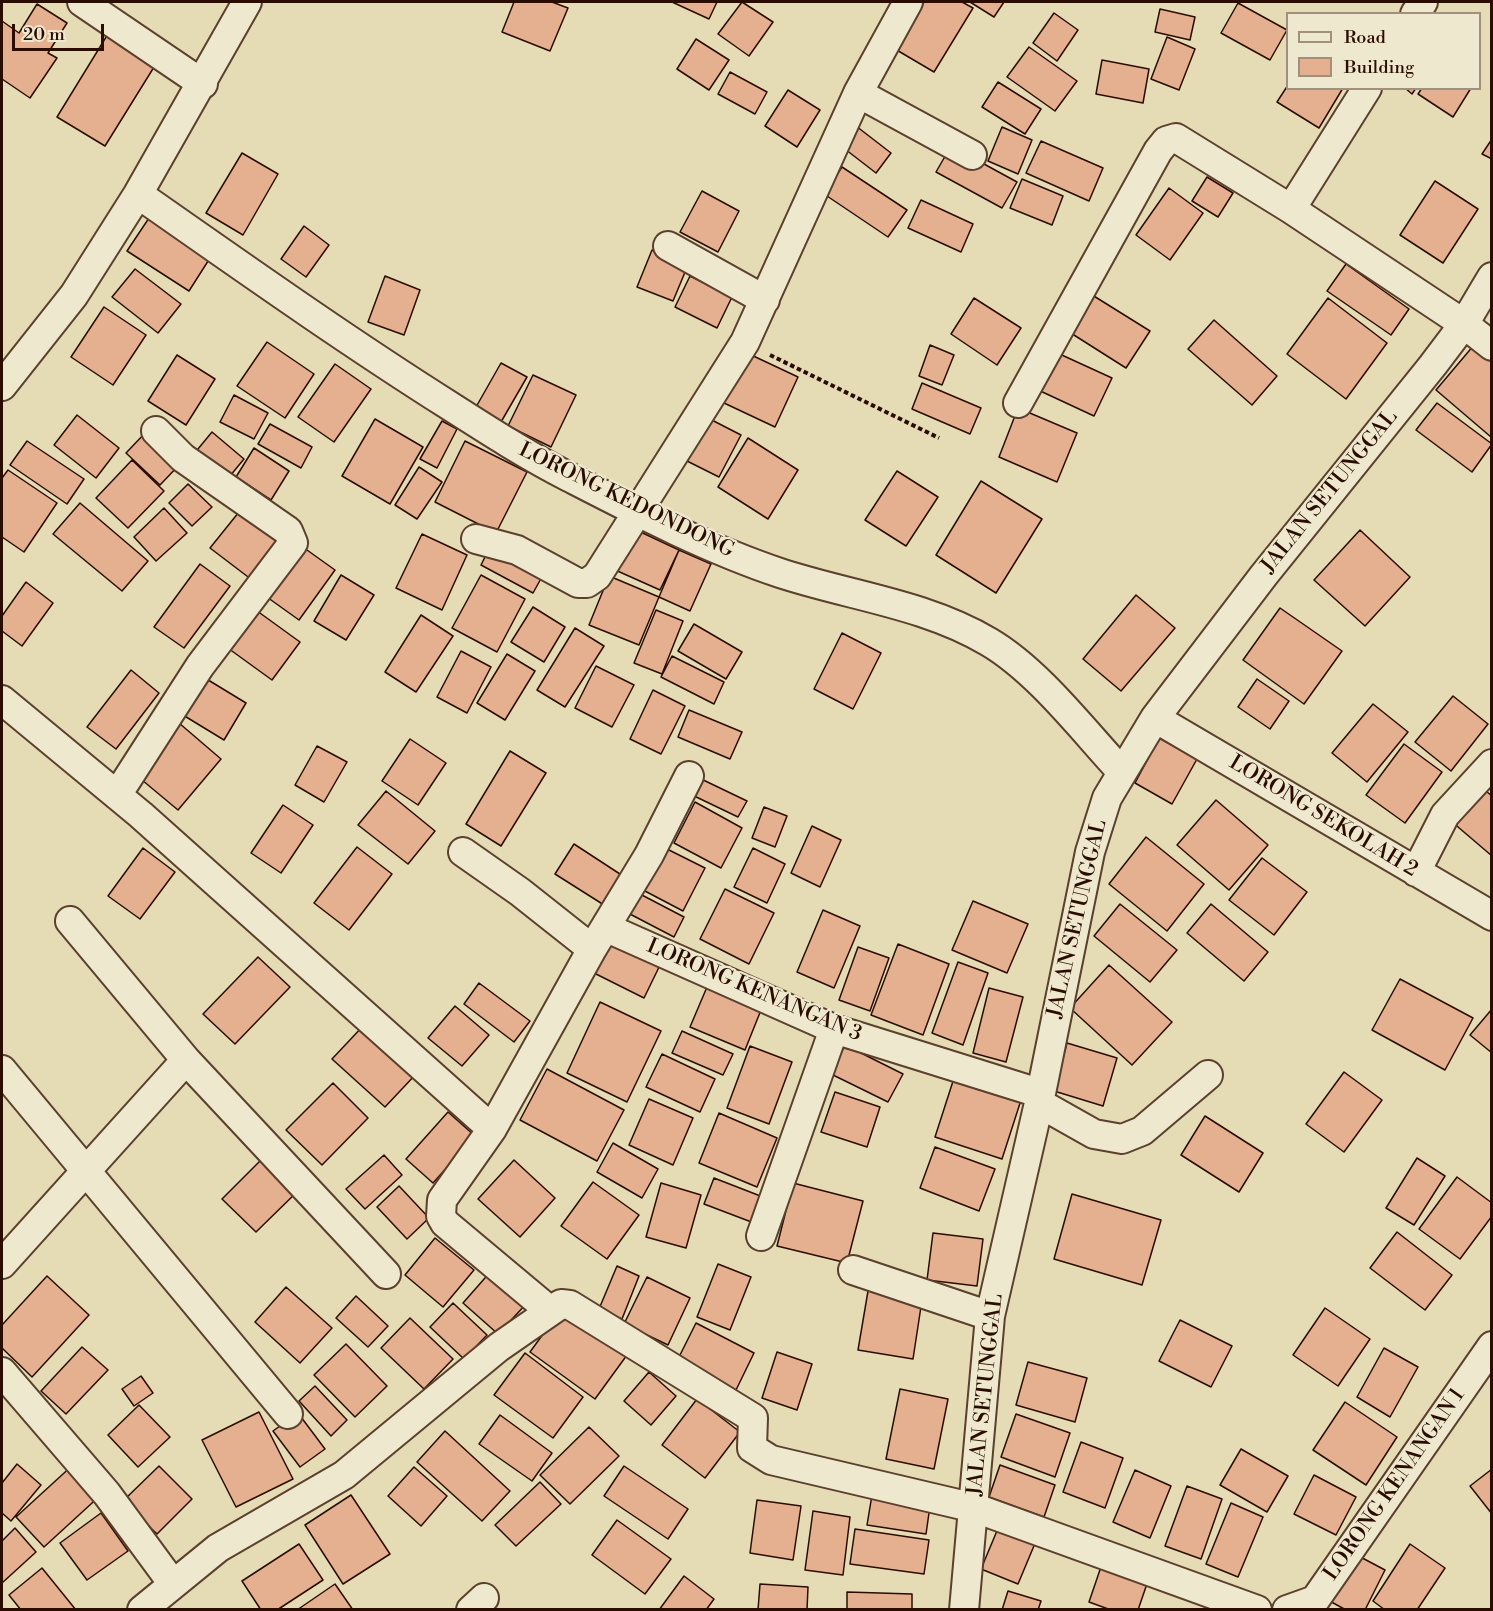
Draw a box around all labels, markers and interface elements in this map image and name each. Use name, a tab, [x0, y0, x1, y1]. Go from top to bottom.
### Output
scale bar	[15, 12, 106, 50]
legend	[1286, 12, 1481, 90]
text: 20 m	[23, 23, 65, 46]
text: Road	[1344, 26, 1386, 49]
text: Building	[1344, 56, 1414, 79]
street label: JALAN SETUNGGAL	[1256, 405, 1404, 579]
street label: LORONG KEDONDONG	[514, 438, 738, 564]
street label: LORONG SEKOLAH 2	[1224, 751, 1422, 883]
street label: JALAN SETUNGGAL	[1043, 817, 1113, 1021]
street label: LORONG KENANGAN 3	[643, 934, 865, 1048]
street label: JALAN SETUNGGAL	[963, 1293, 1009, 1497]
street label: LORONG KENANGAN 1	[1319, 1384, 1471, 1586]

